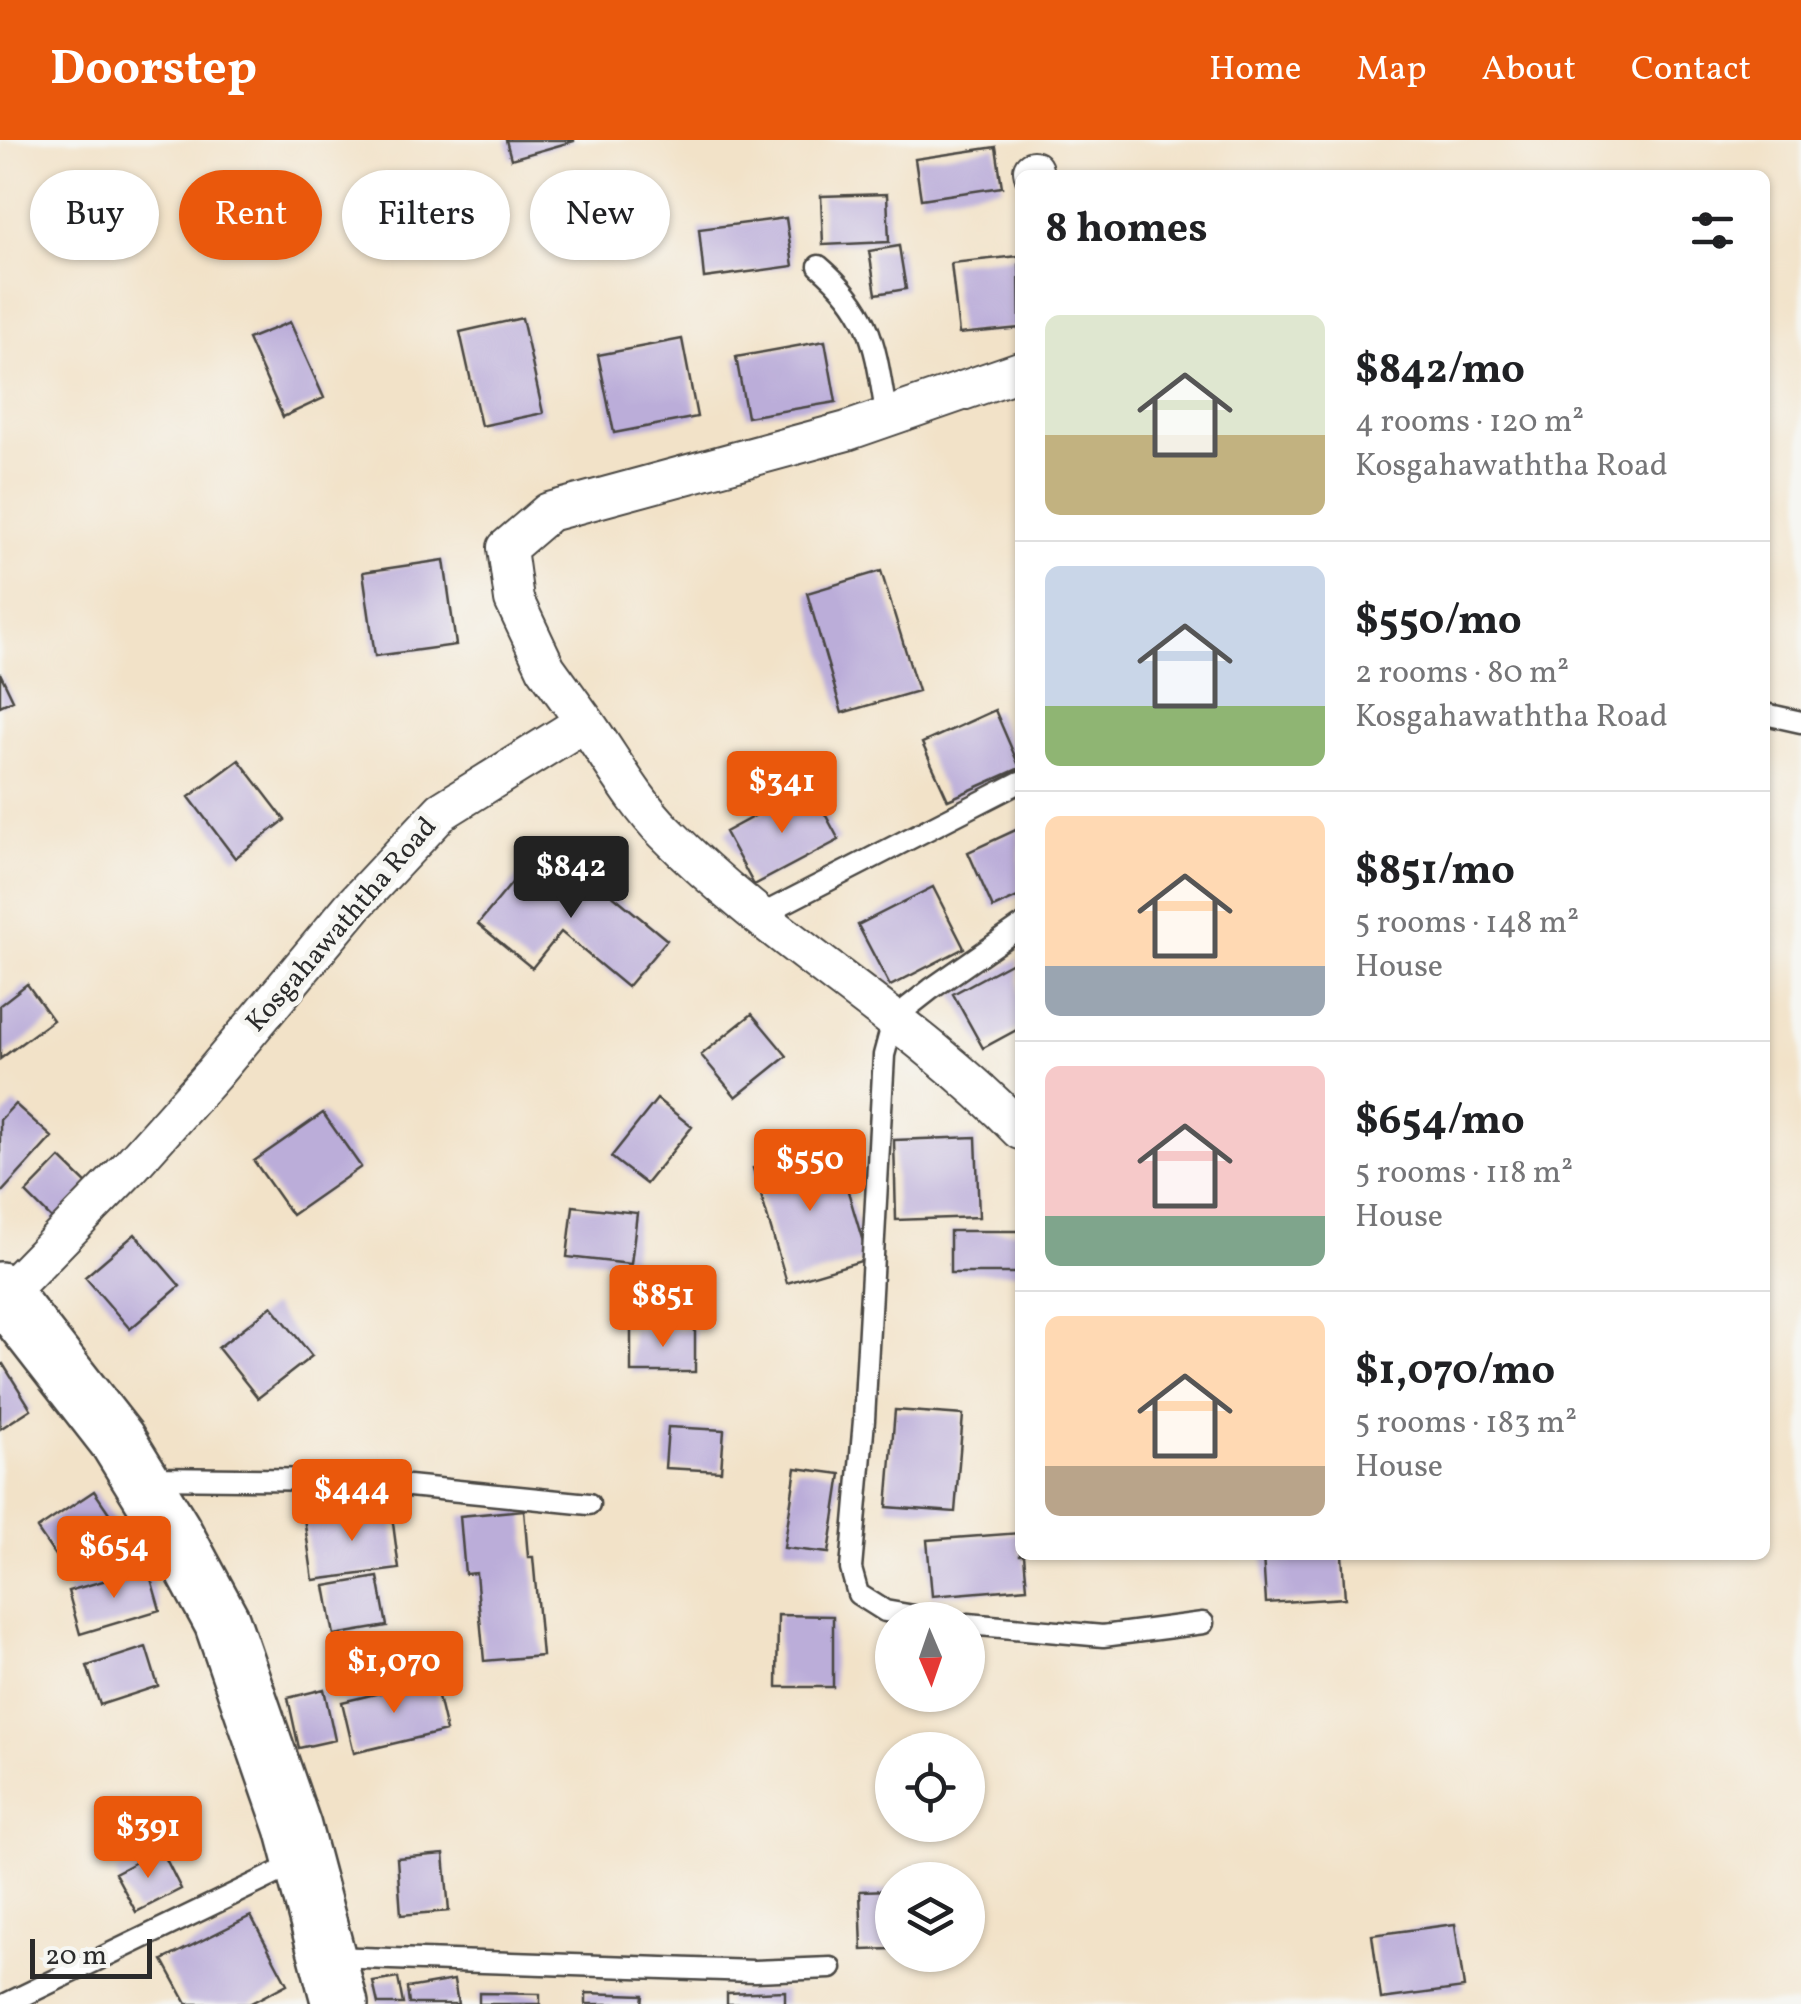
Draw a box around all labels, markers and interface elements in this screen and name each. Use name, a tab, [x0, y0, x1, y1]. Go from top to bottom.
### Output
text: Doorstep	[50, 37, 257, 104]
text: Home	[1209, 46, 1301, 94]
text: Map	[1356, 46, 1427, 94]
text: About	[1482, 46, 1576, 94]
text: Contact	[1631, 46, 1751, 94]
chip: Buy	[30, 170, 159, 260]
chip: Rent	[179, 170, 322, 260]
chip: Filters	[342, 170, 510, 260]
chip: New	[530, 170, 670, 260]
text: 8 homes	[1045, 201, 1208, 260]
icon: filters	[1685, 203, 1740, 258]
text: $842/mo	[1355, 342, 1525, 401]
icon: home	[1125, 355, 1245, 475]
text: 4 rooms · 120 m²	[1355, 401, 1584, 445]
text: Kosgahawaththa Road	[1355, 445, 1668, 489]
text: $550/mo	[1355, 593, 1522, 652]
icon: home	[1125, 606, 1245, 726]
text: 2 rooms · 80 m²	[1355, 652, 1569, 696]
text: Kosgahawaththa Road	[1355, 696, 1668, 740]
pin: $341	[723, 751, 841, 836]
text: $341	[749, 761, 815, 805]
street label: Kosgahawaththa Road	[237, 809, 447, 1041]
pin: $842	[512, 836, 630, 921]
text: $851/mo	[1355, 843, 1515, 902]
text: $842	[536, 846, 606, 890]
icon: home	[1125, 856, 1245, 976]
text: 5 rooms · 148 m²	[1355, 902, 1579, 946]
text: House	[1355, 946, 1443, 990]
text: $654/mo	[1355, 1093, 1525, 1152]
icon: home	[1125, 1106, 1245, 1226]
pin: $550	[751, 1129, 869, 1214]
text: $550	[776, 1139, 844, 1183]
text: 5 rooms · 118 m²	[1355, 1152, 1573, 1196]
text: House	[1355, 1196, 1443, 1240]
pin: $851	[604, 1265, 722, 1350]
text: $851	[632, 1275, 694, 1319]
text: $1,070/mo	[1355, 1343, 1555, 1402]
icon: home	[1125, 1356, 1245, 1476]
text: 5 rooms · 183 m²	[1355, 1402, 1577, 1446]
text: House	[1355, 1446, 1443, 1490]
pin: $444	[293, 1459, 411, 1544]
text: $444	[314, 1469, 390, 1513]
pin: $654	[55, 1516, 173, 1601]
text: $654	[79, 1526, 149, 1570]
north arrow	[875, 1602, 985, 1712]
map controls	[875, 1602, 985, 1972]
pin: $1,070	[313, 1631, 475, 1716]
text: $1,070	[347, 1641, 441, 1685]
button: locate	[875, 1732, 985, 1842]
pin: $391	[89, 1796, 207, 1881]
text: $391	[116, 1806, 180, 1850]
button: layers	[875, 1862, 985, 1972]
scale bar	[30, 1934, 152, 1978]
text: 20 m	[45, 1937, 107, 1976]

